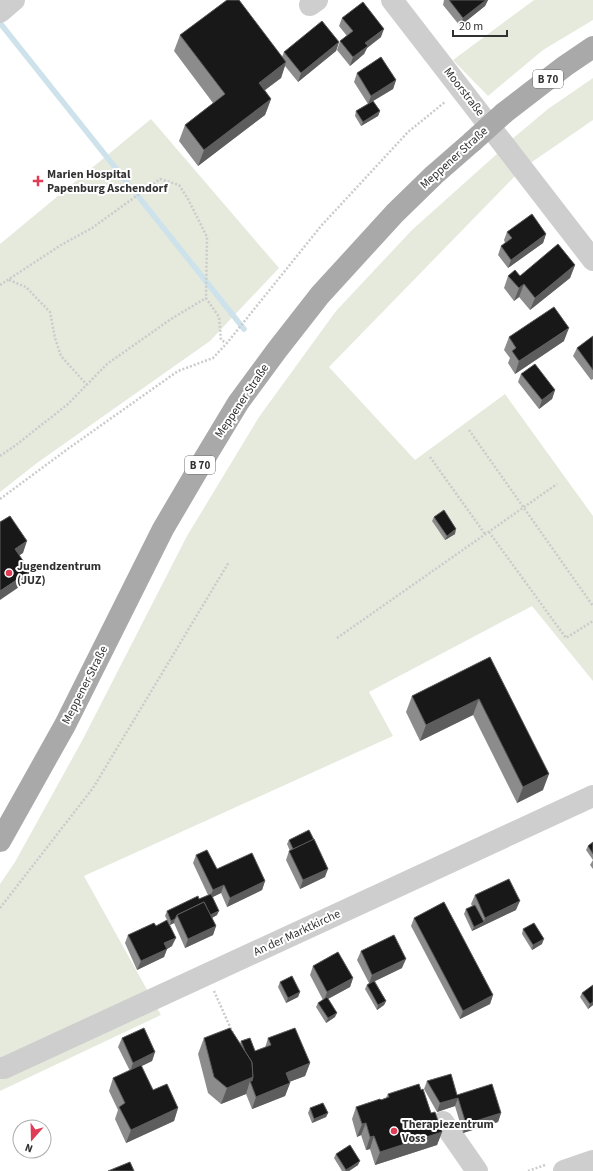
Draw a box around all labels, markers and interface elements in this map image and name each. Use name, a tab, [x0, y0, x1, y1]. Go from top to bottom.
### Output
scale bar	[453, 12, 507, 38]
text: 20 m	[459, 18, 483, 35]
street label: Moorstraße	[440, 64, 488, 120]
road number: B 70	[533, 70, 563, 88]
street label: Meppener Straße	[416, 123, 492, 193]
place label: Marien Hospital Papenburg Aschendorf	[47, 166, 168, 197]
marker: Marien Hospital Papenburg Aschendorf	[32, 175, 44, 187]
street label: Meppener Straße	[211, 361, 273, 441]
road number: B 70	[185, 456, 215, 474]
place label: Jugendzentrum (JUZ)	[17, 558, 101, 589]
marker: Jugendzentrum (JUZ)	[4, 568, 14, 578]
street label: Meppener Straße	[58, 643, 112, 727]
street label: An der Marktkirche	[251, 905, 343, 961]
place label: Therapiezentrum Voss	[401, 1116, 494, 1147]
north arrow	[12, 1119, 52, 1159]
marker: Therapiezentrum Voss	[389, 1126, 399, 1136]
text: N	[23, 1140, 35, 1156]

